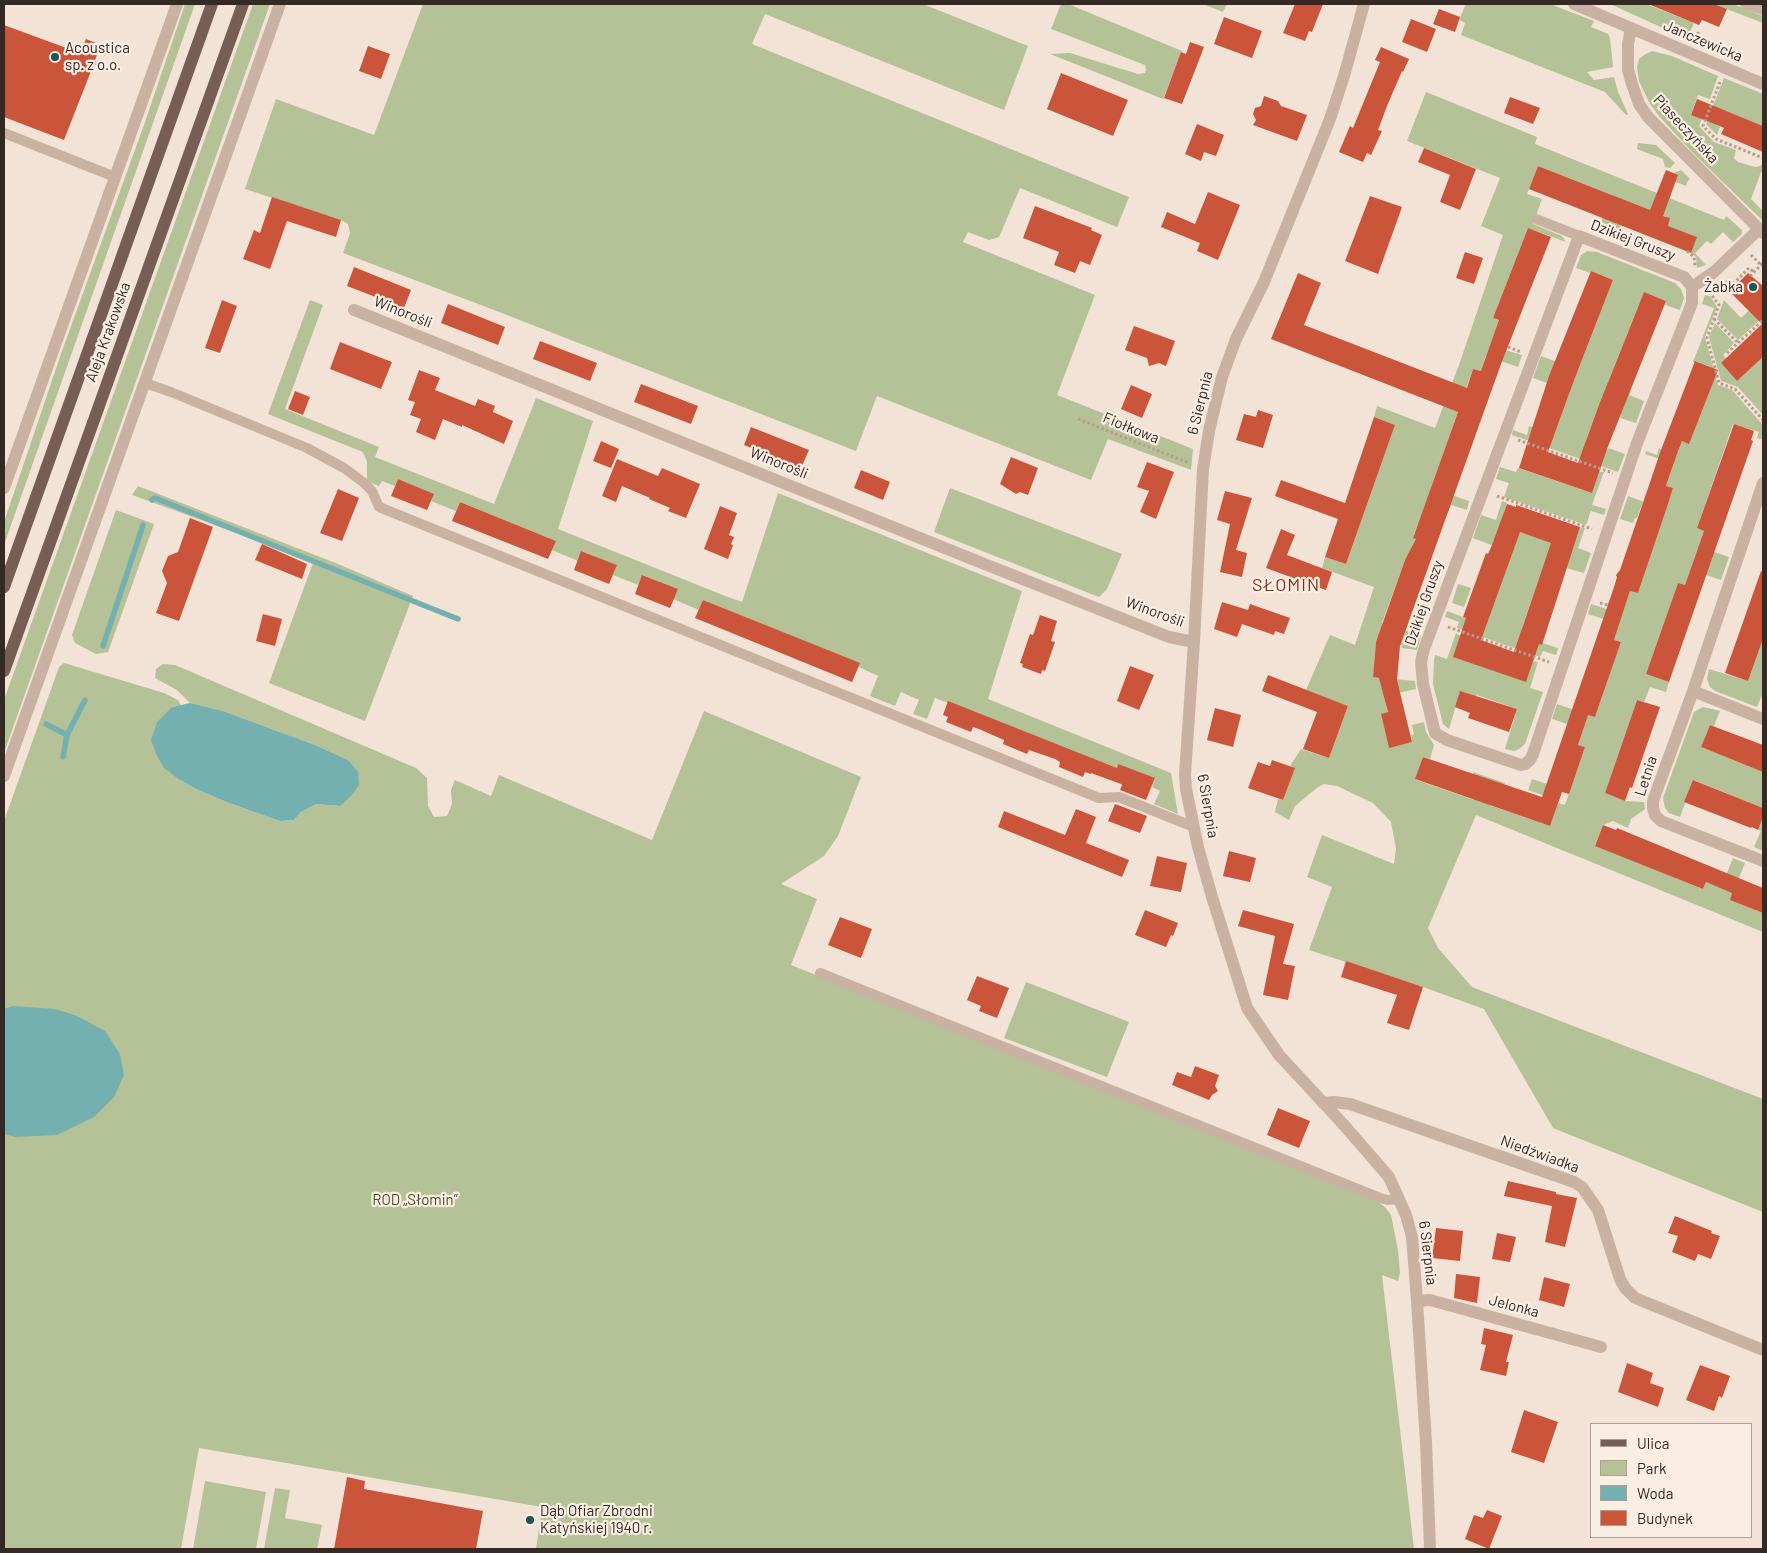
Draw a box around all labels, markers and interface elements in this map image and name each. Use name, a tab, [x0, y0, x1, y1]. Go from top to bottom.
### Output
street label: Janczewicka	[1661, 16, 1745, 66]
place label: Acoustica sp. z o.o.	[65, 39, 130, 74]
marker: Acoustica sp. z o.o.	[49, 51, 61, 63]
street label: Piaseczyńska	[1650, 91, 1722, 167]
street label: Dzikiej Gruszy	[1588, 216, 1678, 264]
place label: Żabka	[1704, 278, 1743, 296]
street label: Aleja Krakowska	[82, 280, 134, 384]
marker: Żabka	[1747, 281, 1759, 293]
street label: Winorośli	[371, 292, 435, 332]
street label: 6 Sierpnia	[1183, 369, 1217, 437]
street label: Fiołkowa	[1100, 409, 1162, 447]
street label: Winorośli	[747, 443, 811, 483]
street label: Dzikiej Gruszy	[1401, 558, 1447, 648]
district label: SŁOMIN	[1251, 574, 1321, 596]
street label: Winorośli	[1123, 593, 1187, 631]
street label: Letnia	[1631, 754, 1661, 798]
street label: 6 Sierpnia	[1194, 773, 1222, 839]
street label: Niedźwiadka	[1498, 1131, 1582, 1177]
park label: ROD „Słomin”	[372, 1191, 458, 1209]
street label: 6 Sierpnia	[1415, 1220, 1441, 1286]
street label: Jelonka	[1487, 1291, 1541, 1321]
legend	[1590, 1423, 1752, 1538]
text: Ulica	[1637, 1434, 1669, 1452]
text: Park	[1637, 1459, 1666, 1477]
text: Woda	[1637, 1484, 1673, 1502]
place label: Dąb Ofiar Zbrodni Katyńskiej 1940 r.	[540, 1502, 653, 1537]
text: Budynek	[1637, 1509, 1693, 1527]
marker: Dąb Ofiar Zbrodni Katyńskiej 1940 r.	[524, 1514, 536, 1526]

